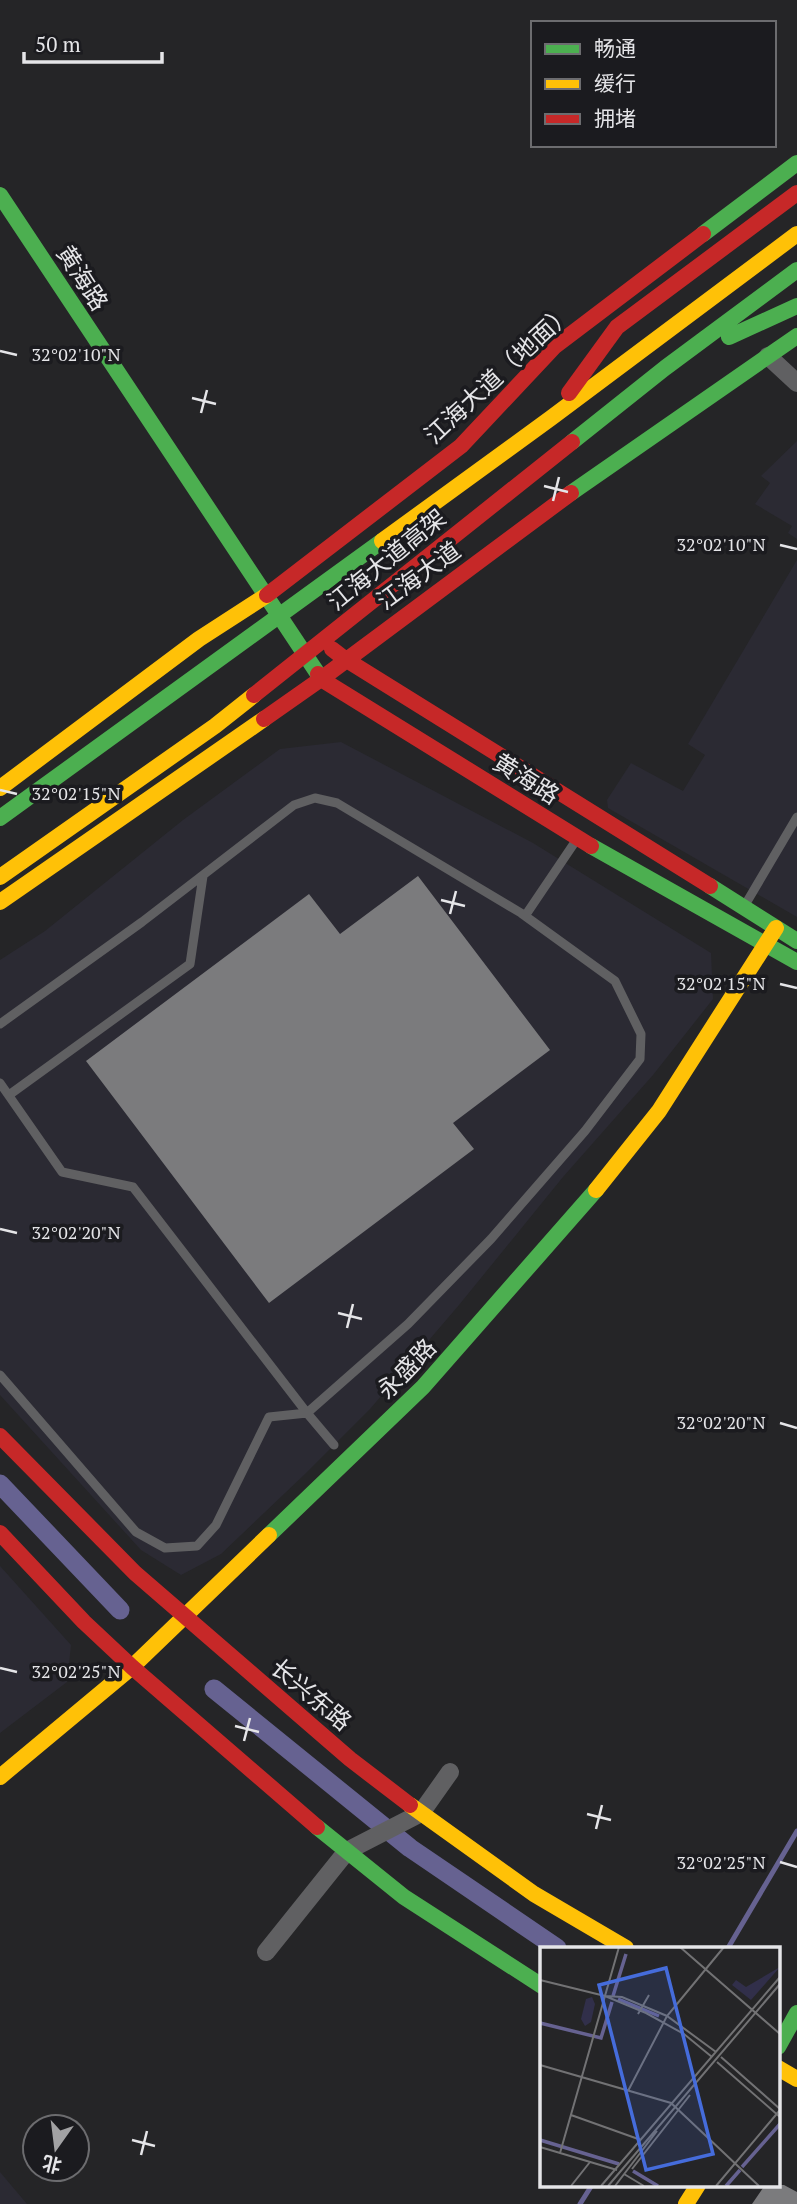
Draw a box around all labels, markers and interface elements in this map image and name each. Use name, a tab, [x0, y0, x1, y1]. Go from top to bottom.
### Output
scale bar	[24, 21, 163, 65]
legend	[531, 21, 776, 147]
text: 50 m	[35, 30, 81, 58]
text: 畅通	[594, 34, 636, 62]
text: 缓行	[594, 69, 636, 97]
text: 拥堵	[594, 104, 636, 132]
street label: 黄海路	[50, 239, 116, 316]
street label: 江海大道（地面）	[417, 296, 579, 450]
text: 32°02'10"N	[31, 342, 121, 366]
street label: 江海大道高架	[322, 503, 452, 617]
text: 32°02'10"N	[676, 532, 766, 556]
street label: 江海大道	[372, 536, 466, 616]
street label: 黄海路	[488, 746, 566, 811]
text: 32°02'15"N	[31, 781, 121, 805]
text: 32°02'15"N	[676, 971, 766, 995]
text: 32°02'20"N	[31, 1220, 121, 1244]
street label: 永盛路	[370, 1331, 443, 1405]
text: 32°02'20"N	[676, 1410, 766, 1434]
street label: 长兴东路	[265, 1651, 359, 1737]
text: 32°02'25"N	[31, 1659, 121, 1683]
text: 32°02'25"N	[676, 1850, 766, 1874]
inset map	[540, 1947, 780, 2186]
north arrow	[21, 2113, 91, 2183]
text: 北	[40, 2151, 64, 2179]

